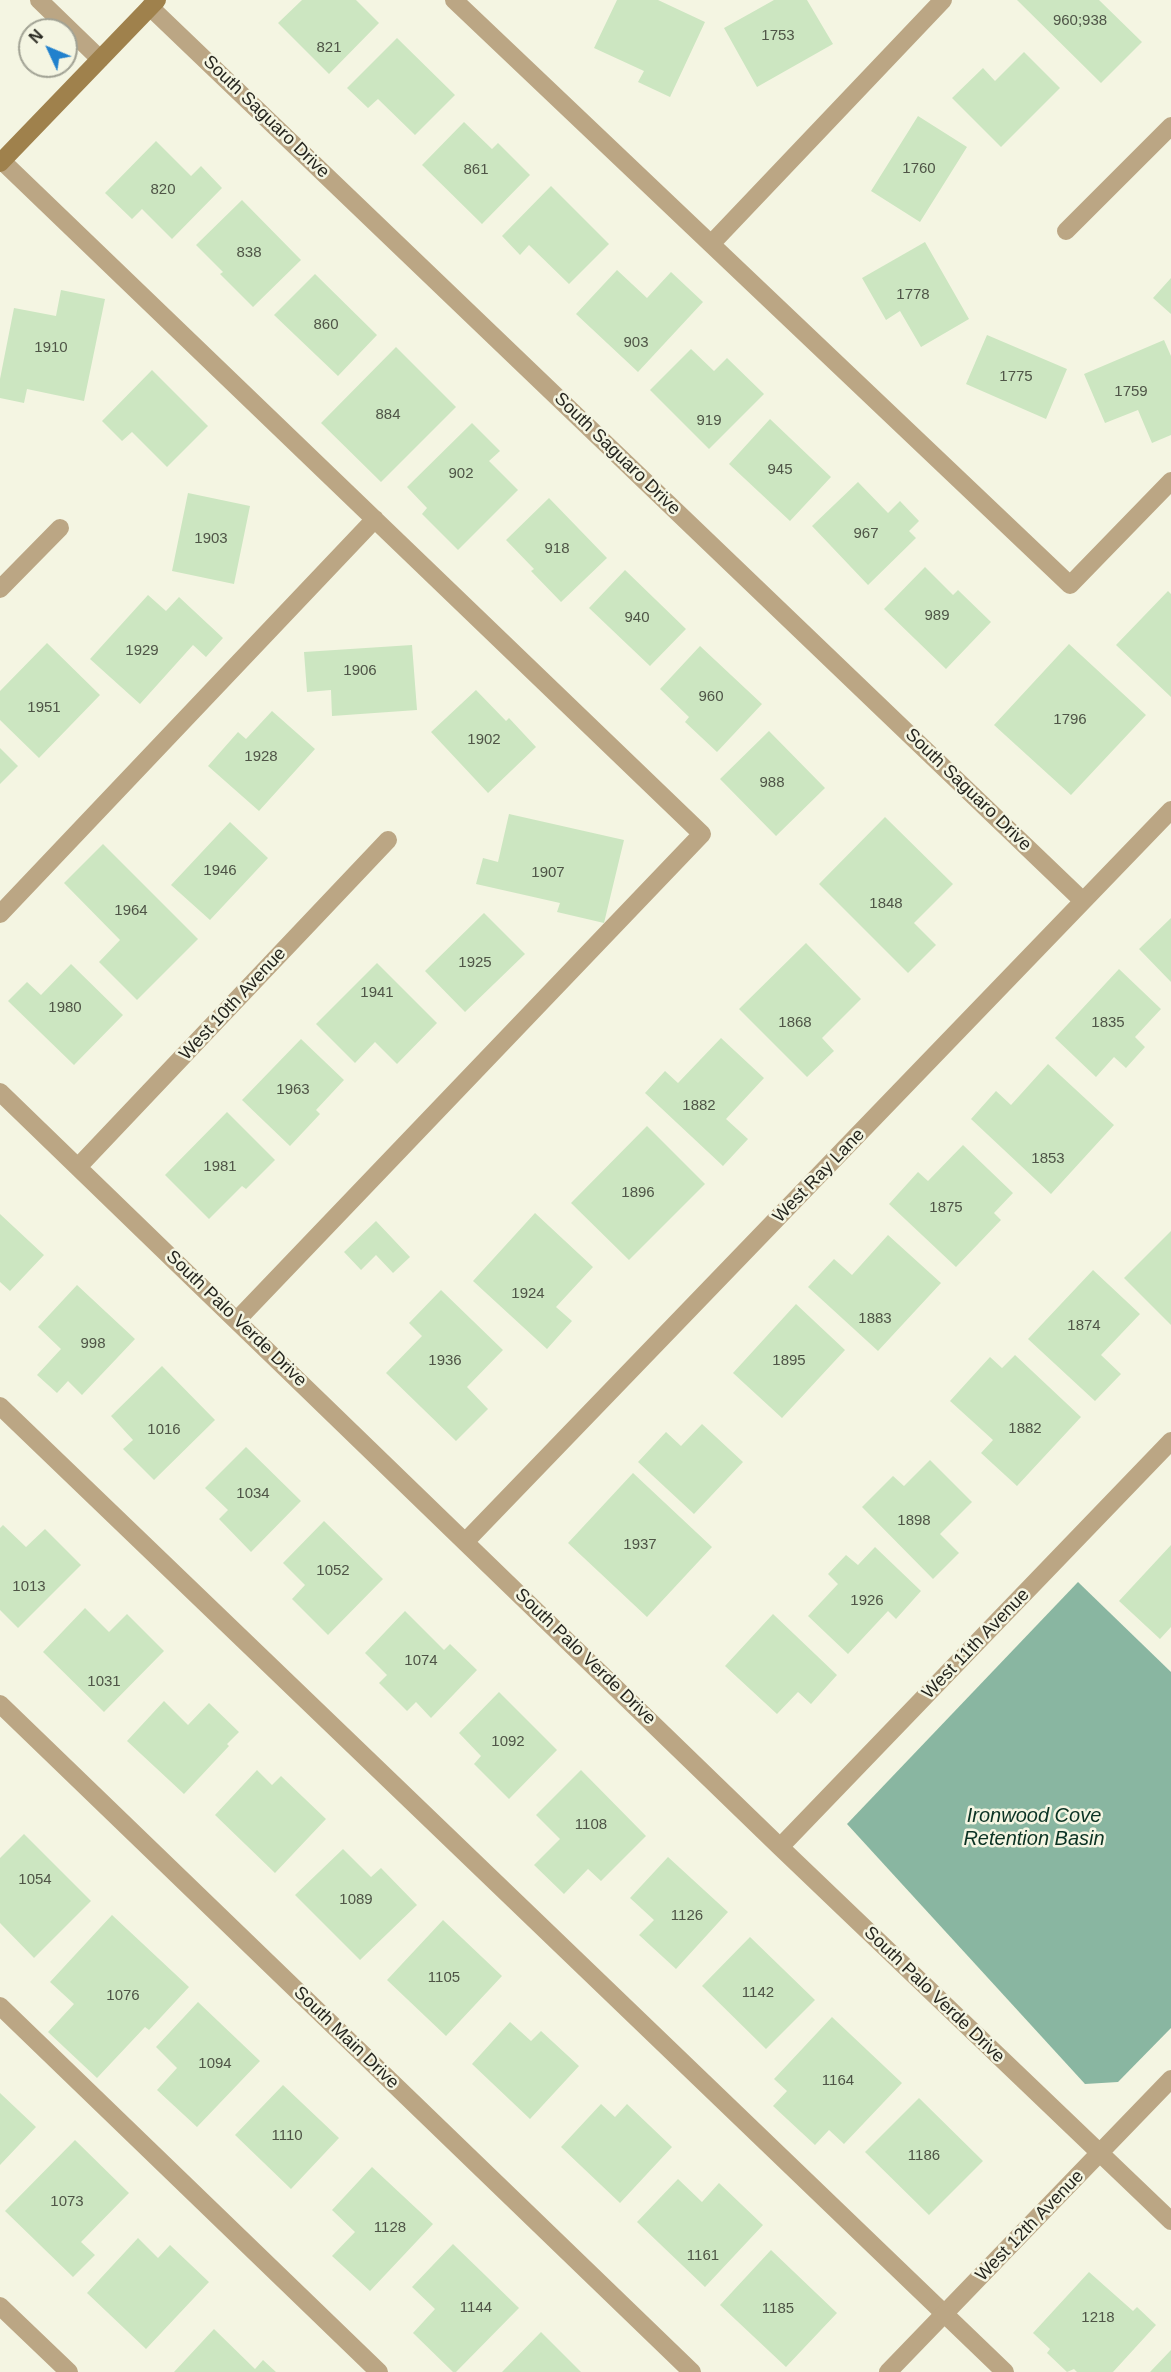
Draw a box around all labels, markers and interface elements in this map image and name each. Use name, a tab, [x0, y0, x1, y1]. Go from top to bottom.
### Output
house number: 960;938	[1053, 12, 1107, 30]
north arrow	[18, 18, 78, 78]
text: N	[26, 26, 46, 47]
house number: 1753	[761, 27, 795, 45]
house number: 821	[316, 39, 342, 57]
street label: South Saguaro Drive	[198, 51, 334, 183]
house number: 1760	[902, 160, 936, 178]
house number: 861	[463, 161, 489, 179]
house number: 820	[150, 181, 176, 199]
house number: 838	[236, 244, 262, 262]
house number: 1778	[896, 286, 930, 304]
house number: 860	[313, 316, 339, 334]
house number: 903	[623, 334, 649, 352]
house number: 1910	[34, 339, 68, 357]
house number: 1775	[999, 368, 1033, 386]
house number: 1759	[1114, 383, 1148, 401]
street label: South Saguaro Drive	[549, 388, 685, 520]
house number: 884	[375, 406, 401, 424]
house number: 919	[696, 412, 722, 430]
house number: 945	[767, 461, 793, 479]
house number: 902	[448, 465, 474, 483]
house number: 967	[853, 525, 879, 543]
house number: 1903	[194, 530, 228, 548]
house number: 918	[544, 540, 570, 558]
house number: 989	[924, 607, 950, 625]
house number: 940	[624, 609, 650, 627]
house number: 1929	[125, 642, 159, 660]
house number: 1906	[343, 662, 377, 680]
house number: 960	[698, 688, 724, 706]
house number: 1951	[27, 699, 61, 717]
house number: 1796	[1053, 711, 1087, 729]
street label: South Saguaro Drive	[900, 724, 1036, 856]
house number: 1902	[467, 731, 501, 749]
house number: 1928	[244, 748, 278, 766]
house number: 988	[759, 774, 785, 792]
house number: 1946	[203, 862, 237, 880]
house number: 1907	[531, 864, 565, 882]
house number: 1848	[869, 895, 903, 913]
house number: 1964	[114, 902, 148, 920]
street label: West 10th Avenue	[175, 943, 291, 1065]
house number: 1925	[458, 954, 492, 972]
house number: 1941	[360, 984, 394, 1002]
house number: 1980	[48, 999, 82, 1017]
house number: 1868	[778, 1014, 812, 1032]
house number: 1835	[1091, 1014, 1125, 1032]
house number: 1963	[276, 1081, 310, 1099]
house number: 1882	[682, 1097, 716, 1115]
street label: West Ray Lane	[769, 1124, 869, 1228]
house number: 1853	[1031, 1150, 1065, 1168]
house number: 1981	[203, 1158, 237, 1176]
house number: 1896	[621, 1184, 655, 1202]
house number: 1875	[929, 1199, 963, 1217]
street label: South Palo Verde Drive	[161, 1246, 311, 1392]
house number: 1924	[511, 1285, 545, 1303]
house number: 1883	[858, 1310, 892, 1328]
house number: 1874	[1067, 1317, 1101, 1335]
house number: 998	[80, 1335, 106, 1353]
house number: 1936	[428, 1352, 462, 1370]
house number: 1895	[772, 1352, 806, 1370]
house number: 1882	[1008, 1420, 1042, 1438]
house number: 1016	[147, 1421, 181, 1439]
house number: 1034	[236, 1485, 270, 1503]
house number: 1898	[897, 1512, 931, 1530]
house number: 1937	[623, 1536, 657, 1554]
house number: 1052	[316, 1562, 350, 1580]
house number: 1013	[12, 1578, 46, 1596]
street label: South Palo Verde Drive	[510, 1584, 660, 1730]
street label: West 11th Avenue	[918, 1584, 1034, 1704]
house number: 1926	[850, 1592, 884, 1610]
house number: 1074	[404, 1652, 438, 1670]
house number: 1031	[87, 1673, 121, 1691]
house number: 1092	[491, 1733, 525, 1751]
water label: Ironwood Cove Retention Basin	[963, 1804, 1105, 1851]
house number: 1108	[575, 1816, 607, 1834]
house number: 1054	[18, 1871, 52, 1889]
house number: 1089	[339, 1891, 373, 1909]
house number: 1126	[671, 1907, 703, 1925]
street label: South Palo Verde Drive	[859, 1922, 1009, 2068]
house number: 1105	[428, 1969, 460, 1987]
street label: South Main Drive	[289, 1982, 403, 2094]
house number: 1142	[742, 1984, 774, 2002]
house number: 1076	[106, 1987, 140, 2005]
house number: 1094	[198, 2055, 232, 2073]
house number: 1164	[822, 2072, 854, 2090]
house number: 1110	[271, 2127, 303, 2145]
house number: 1186	[908, 2147, 940, 2165]
street label: West 12th Avenue	[971, 2166, 1089, 2286]
house number: 1073	[50, 2193, 84, 2211]
house number: 1128	[374, 2219, 406, 2237]
house number: 1161	[687, 2247, 719, 2265]
house number: 1144	[460, 2299, 492, 2317]
house number: 1185	[762, 2300, 794, 2318]
house number: 1218	[1081, 2309, 1115, 2327]

